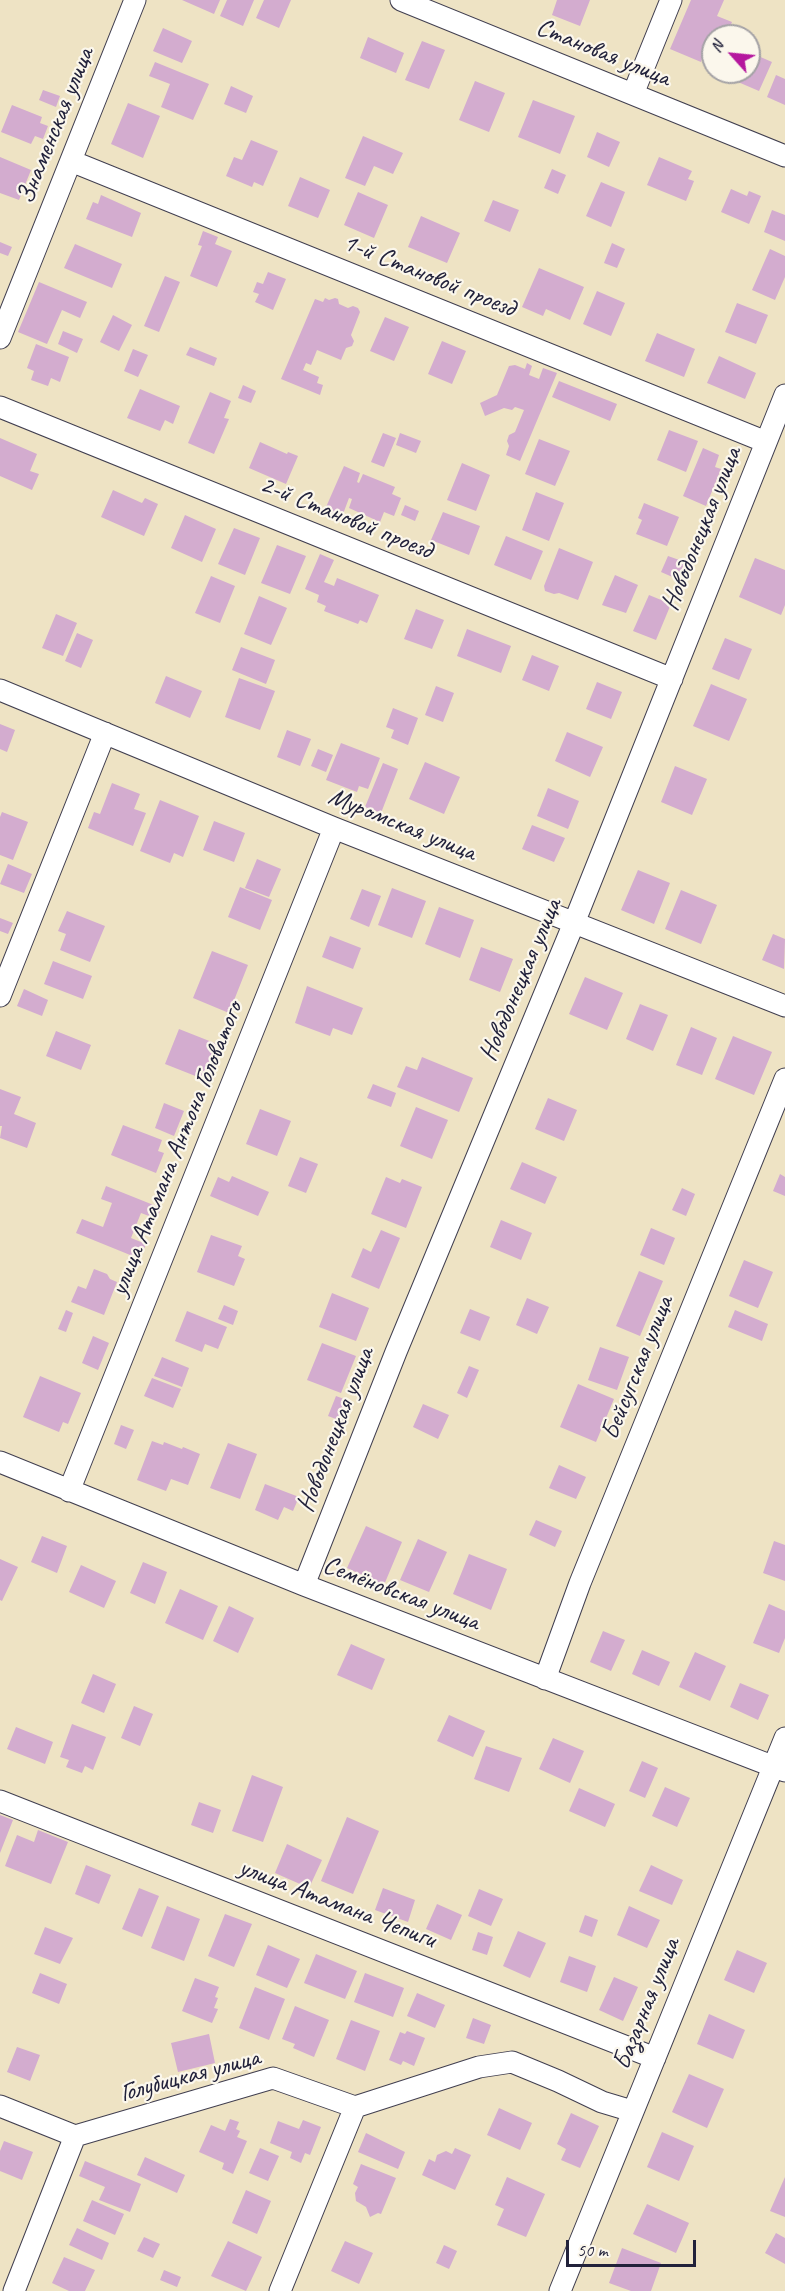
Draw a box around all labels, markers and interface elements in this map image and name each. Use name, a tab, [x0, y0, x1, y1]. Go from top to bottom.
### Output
street label: Становая улица	[531, 12, 675, 94]
north arrow	[701, 24, 761, 84]
text: N	[706, 38, 728, 56]
street label: Знаменская улица	[11, 43, 101, 209]
street label: 1-й Становой проезд	[338, 227, 520, 325]
street label: Новодонецкая улица	[655, 443, 749, 615]
street label: 2-й Становой проезд	[255, 469, 437, 567]
street label: Муромская улица	[324, 781, 480, 869]
street label: Новодонецкая улица	[473, 894, 569, 1066]
street label: улица Атамана Антона Головатого	[104, 997, 250, 1301]
street label: Бейсугская улица	[595, 1292, 681, 1444]
street label: Новодонецкая улица	[290, 1343, 382, 1517]
street label: Семёновская улица	[318, 1550, 484, 1638]
street label: улица Атамана Чепиги	[234, 1852, 440, 1956]
street label: Базарная улица	[606, 1934, 688, 2074]
street label: Голубицкая улица	[117, 2042, 263, 2110]
scale bar	[569, 2228, 700, 2266]
text: 50 m	[577, 2239, 608, 2261]

